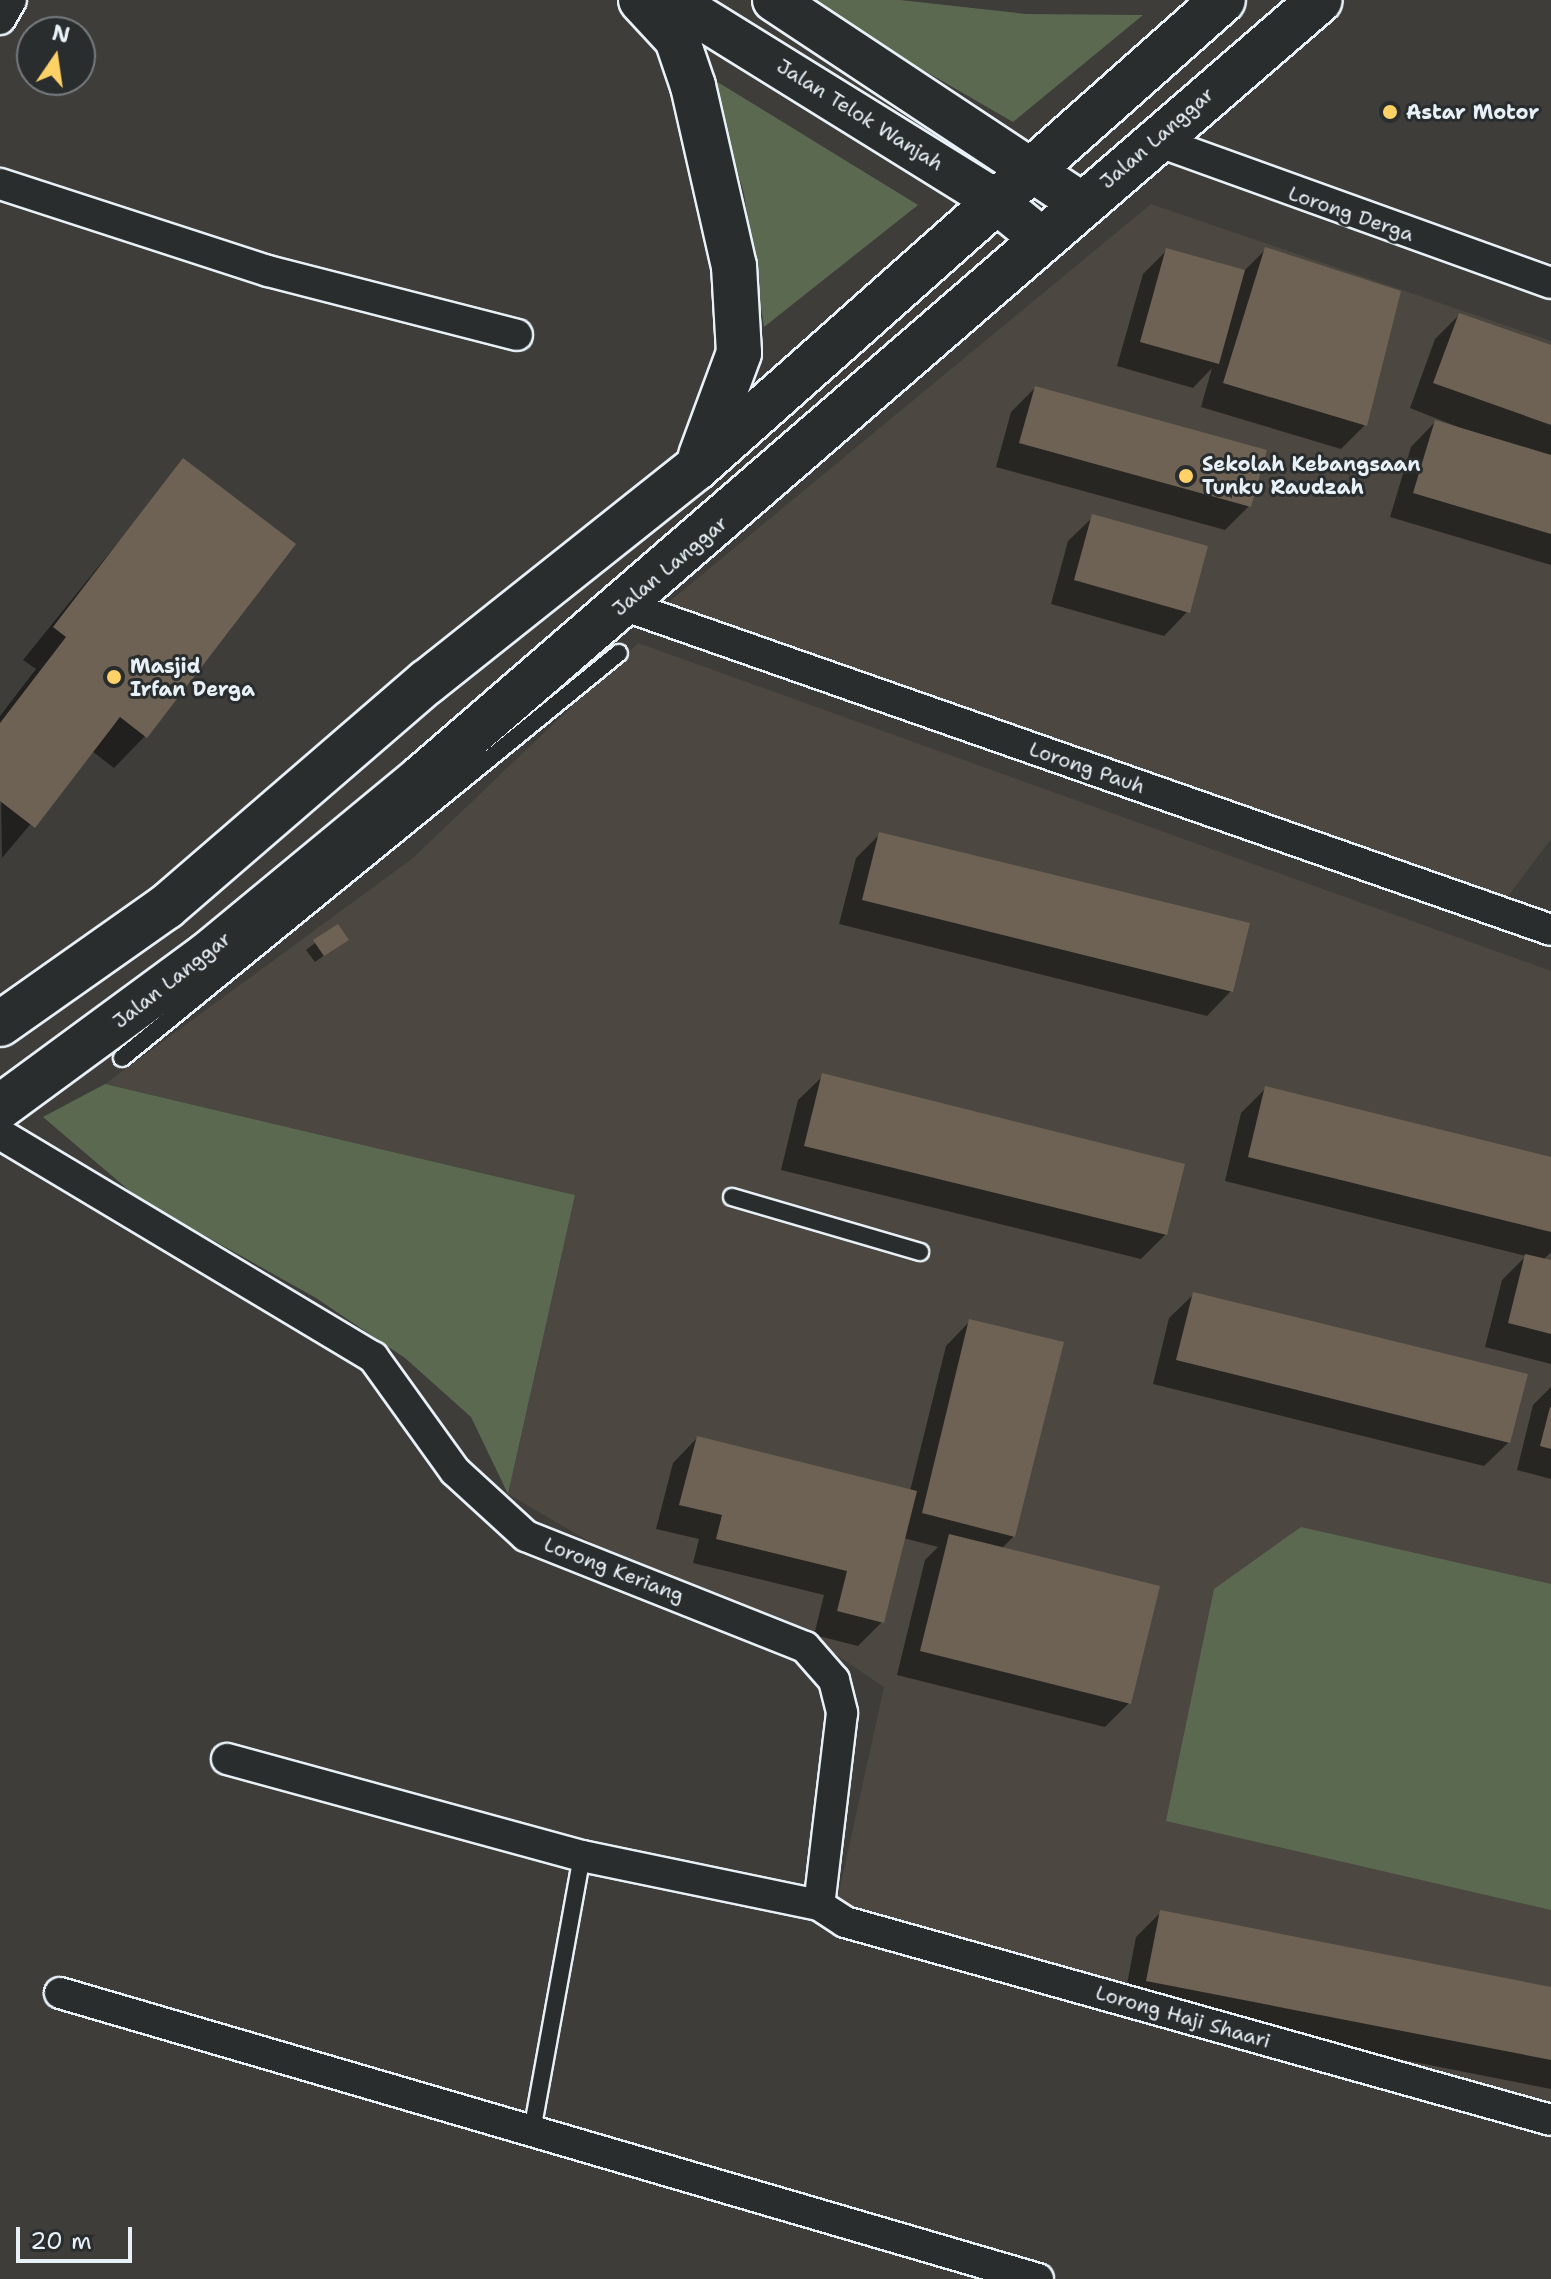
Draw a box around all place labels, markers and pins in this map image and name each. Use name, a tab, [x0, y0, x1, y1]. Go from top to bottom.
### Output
place label: Astar Motor	[1406, 100, 1539, 124]
marker: Astar Motor	[1381, 103, 1399, 121]
place label: Sekolah Kebangsaan Tunku Raudzah	[1202, 452, 1421, 499]
marker: Sekolah Kebangsaan Tunku Raudzah	[1177, 467, 1195, 485]
place label: Masjid Irfan Derga	[130, 654, 255, 701]
marker: Masjid Irfan Derga	[105, 668, 123, 686]

